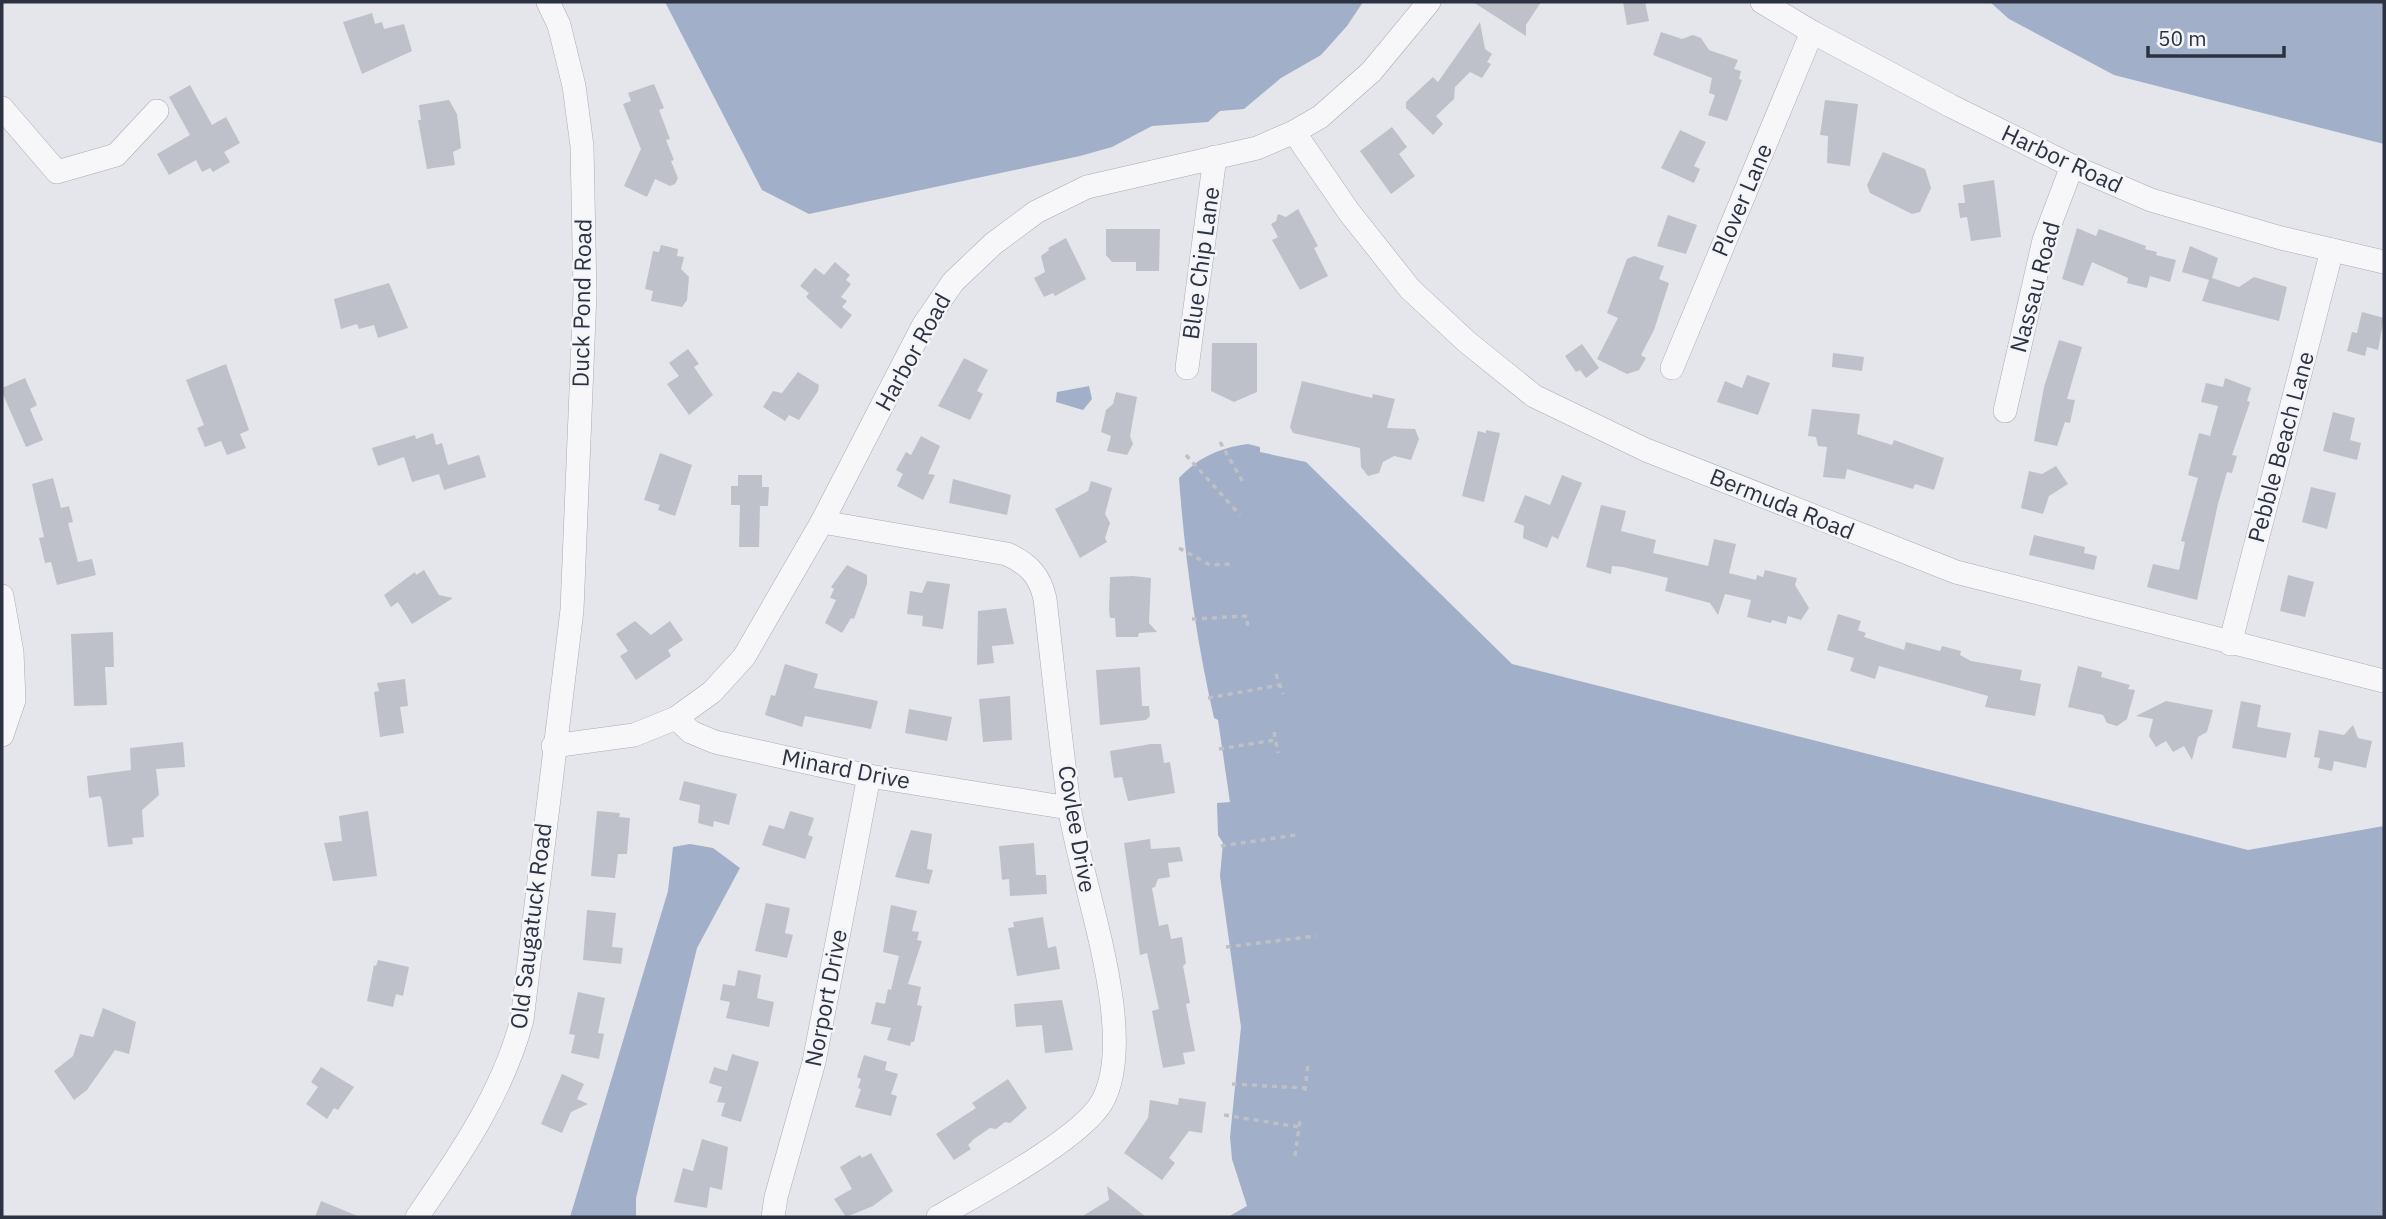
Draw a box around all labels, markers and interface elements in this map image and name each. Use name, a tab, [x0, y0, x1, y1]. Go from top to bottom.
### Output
scale bar	[2148, 14, 2284, 58]
text: 50 m	[2158, 24, 2207, 52]
street label: Harbor Road	[1997, 117, 2128, 199]
street label: Plover Lane	[1704, 139, 1778, 261]
street label: Blue Chip Lane	[1174, 185, 1226, 341]
street label: Duck Pond Road	[565, 218, 597, 388]
street label: Nassau Road	[2002, 218, 2066, 356]
street label: Harbor Road	[868, 287, 957, 416]
street label: Pebble Beach Lane	[2240, 348, 2320, 546]
street label: Bermuda Road	[1706, 460, 1859, 546]
street label: Minard Drive	[779, 741, 913, 795]
street label: Covlee Drive	[1052, 763, 1104, 895]
street label: Old Saugatuck Road	[502, 821, 558, 1031]
street label: Norport Drive	[797, 927, 853, 1069]

